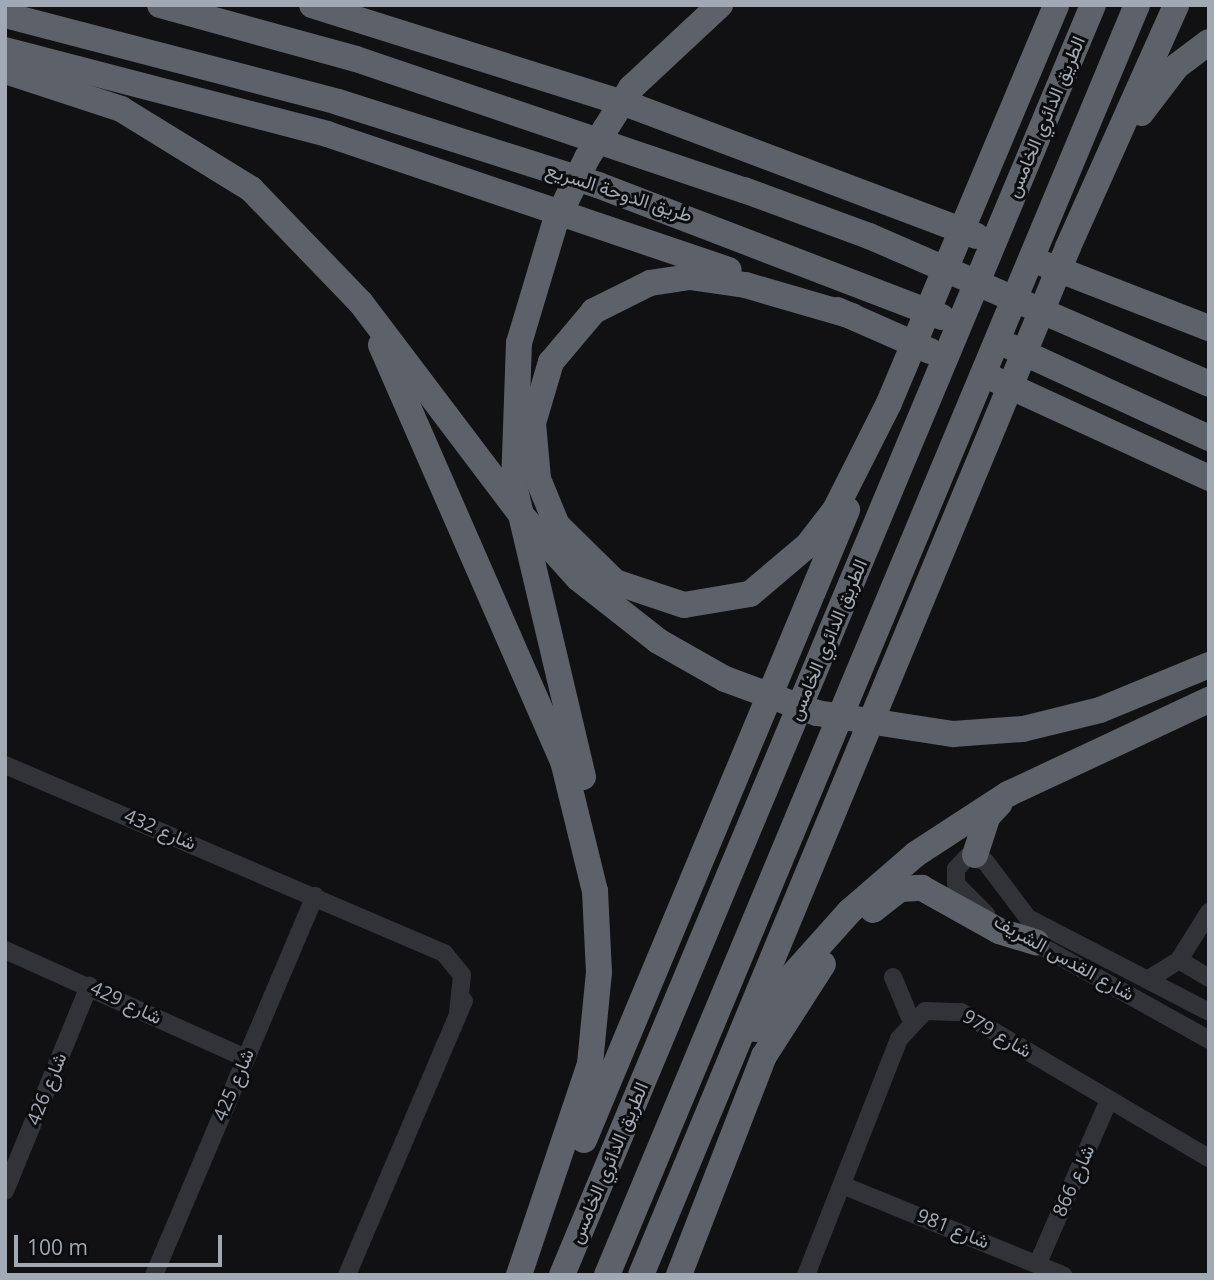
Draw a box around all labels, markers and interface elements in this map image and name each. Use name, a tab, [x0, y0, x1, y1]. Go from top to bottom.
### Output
street label: الطريق الدائري الخامس	[1002, 33, 1090, 201]
street label: طريق الدوحة السريع	[543, 159, 695, 227]
street label: الطريق الدائري الخامس	[784, 556, 872, 724]
street label: شارع 432	[121, 805, 199, 855]
street label: شارع القدس الشريف	[990, 910, 1138, 1006]
street label: شارع 429	[87, 977, 165, 1029]
street label: شارع 979	[959, 1005, 1035, 1063]
street label: شارع 425	[209, 1046, 259, 1124]
street label: شارع 426	[22, 1050, 72, 1128]
street label: الطريق الدائري الخامس	[565, 1079, 653, 1247]
street label: شارع 866	[1048, 1142, 1100, 1220]
street label: شارع 981	[914, 1204, 992, 1254]
scale bar	[18, 1220, 226, 1264]
text: 100 m	[27, 1233, 88, 1261]

